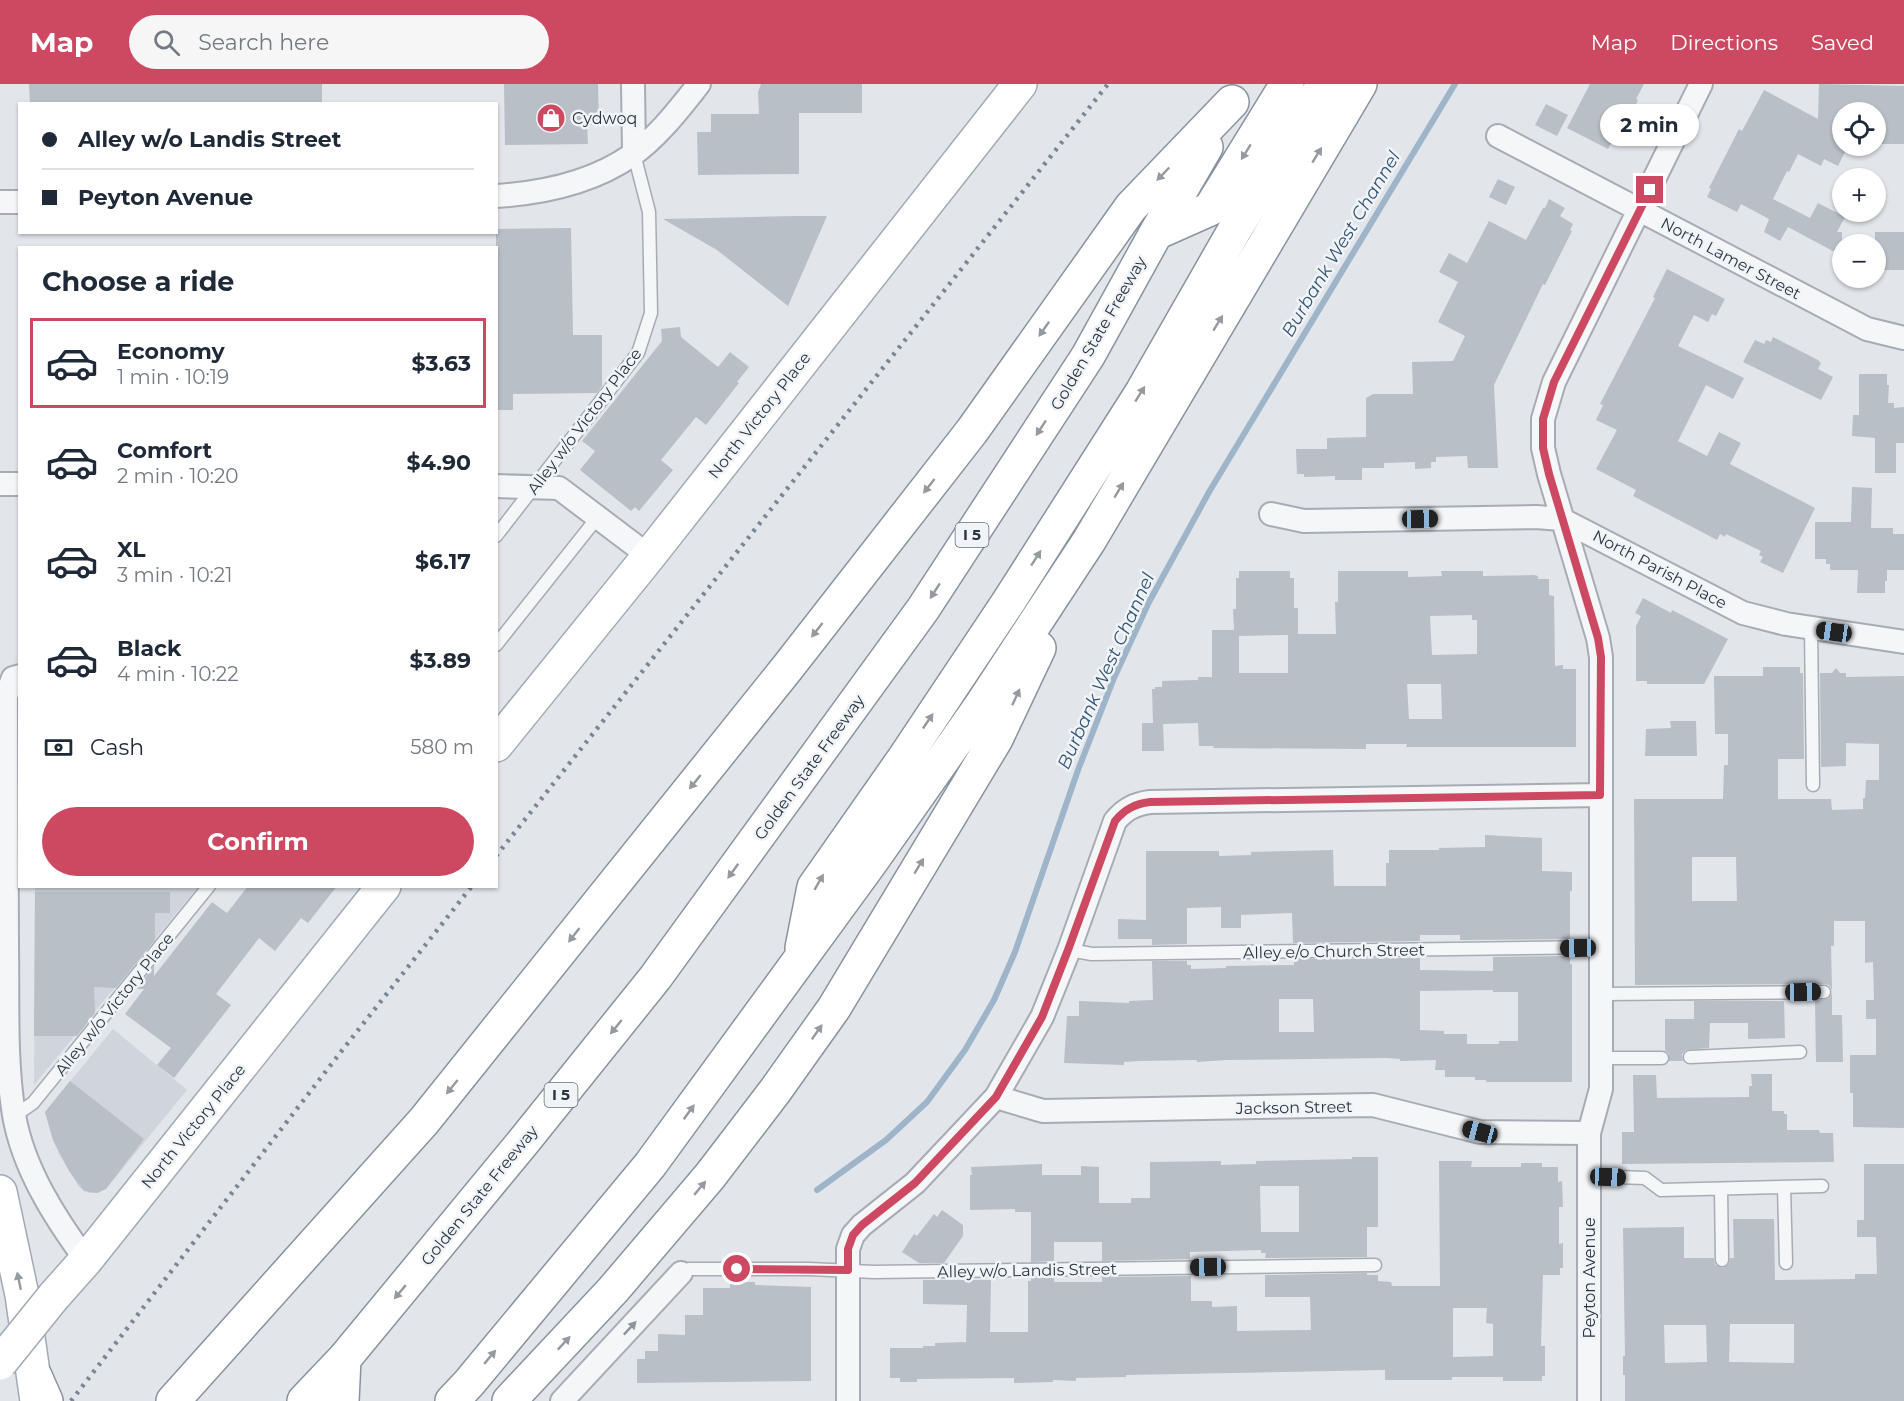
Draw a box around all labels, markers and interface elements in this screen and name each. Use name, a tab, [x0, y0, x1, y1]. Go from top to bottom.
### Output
search box	[129, 15, 549, 69]
text: Map	[30, 25, 93, 59]
icon: search	[150, 26, 183, 59]
text: Search here	[198, 29, 329, 56]
text: Map	[1591, 30, 1637, 55]
text: Directions	[1670, 30, 1778, 55]
text: Saved	[1811, 30, 1874, 55]
shop icon: Cydwoq	[535, 102, 567, 134]
map controls	[1832, 102, 1886, 288]
button: locate	[1832, 102, 1886, 156]
callout: 2 min	[1600, 103, 1700, 145]
place label: Cydwoq	[572, 109, 637, 128]
text: 2 min	[1620, 113, 1679, 137]
text: Alley w/o Landis Street	[78, 126, 341, 153]
one-way arrow	[1240, 144, 1251, 160]
water label: Burbank West Channel	[1277, 147, 1405, 341]
one-way arrow	[1312, 147, 1323, 163]
one-way arrow	[1156, 167, 1170, 181]
button: +	[1832, 168, 1886, 222]
route end	[1636, 176, 1663, 203]
text: Peyton Avenue	[78, 184, 253, 211]
street label: North Lamer Street	[1658, 214, 1804, 304]
button: −	[1832, 234, 1886, 288]
street label: Golden State Freeway	[1047, 253, 1150, 414]
text: Choose a ride	[42, 265, 234, 298]
one-way arrow	[1213, 314, 1223, 331]
one-way arrow	[1038, 320, 1050, 336]
icon: car	[45, 336, 99, 390]
text: Economy	[117, 338, 225, 365]
street label: Alley w/o Victory Place	[523, 344, 646, 498]
street label: North Victory Place	[704, 349, 814, 482]
text: $3.63	[412, 350, 471, 377]
text: 1 min · 10:19	[117, 365, 229, 389]
one-way arrow	[1135, 386, 1146, 402]
one-way arrow	[1036, 420, 1047, 436]
icon: car	[45, 435, 99, 489]
text: Comfort	[117, 437, 212, 464]
text: $4.90	[406, 449, 471, 476]
text: 2 min · 10:20	[117, 464, 239, 488]
one-way arrow	[923, 478, 936, 494]
one-way arrow	[1113, 482, 1123, 499]
car	[1402, 510, 1438, 528]
road number: I 5	[956, 523, 988, 547]
street label: North Parish Place	[1589, 526, 1730, 613]
icon: car	[45, 534, 99, 588]
text: XL	[117, 536, 146, 563]
text: $6.17	[415, 548, 471, 575]
one-way arrow	[1030, 550, 1041, 567]
text: 3 min · 10:21	[117, 563, 232, 587]
water label: Burbank West Channel	[1053, 569, 1159, 773]
one-way arrow	[930, 583, 941, 599]
car	[1815, 621, 1853, 643]
one-way arrow	[811, 622, 824, 638]
icon: car	[45, 633, 99, 687]
text: Black	[117, 635, 181, 662]
text: $3.89	[410, 647, 471, 674]
text: 4 min · 10:22	[117, 662, 239, 686]
one-way arrow	[1011, 689, 1020, 706]
street label: Golden State Freeway	[750, 691, 869, 844]
one-way arrow	[923, 713, 934, 730]
icon: cash	[42, 731, 75, 764]
text: Cash	[90, 734, 144, 761]
text: 580 m	[410, 735, 474, 759]
one-way arrow	[690, 775, 702, 790]
button: Confirm	[42, 807, 474, 876]
one-way arrow	[914, 858, 925, 874]
one-way arrow	[728, 864, 740, 879]
one-way arrow	[814, 873, 824, 890]
one-way arrow	[569, 928, 581, 943]
street label: Alley w/o Victory Place	[51, 929, 178, 1079]
car	[1560, 939, 1596, 957]
street label: Alley e/o Church Street	[1243, 940, 1426, 963]
car	[1785, 983, 1821, 1001]
one-way arrow	[610, 1019, 623, 1034]
one-way arrow	[811, 1025, 823, 1041]
street label: North Victory Place	[137, 1060, 249, 1192]
one-way arrow	[445, 1079, 458, 1095]
road number: I 5	[544, 1083, 578, 1107]
street label: Jackson Street	[1234, 1097, 1353, 1118]
one-way arrow	[682, 1105, 694, 1120]
car	[1460, 1119, 1500, 1145]
street label: Golden State Freeway	[417, 1121, 542, 1269]
car	[1590, 1167, 1626, 1187]
one-way arrow	[693, 1181, 706, 1196]
street label: Peyton Avenue	[1580, 1217, 1599, 1339]
route start	[723, 1255, 750, 1282]
car	[1190, 1258, 1226, 1276]
street label: Alley w/o Landis Street	[937, 1259, 1118, 1282]
one-way arrow	[14, 1271, 23, 1290]
one-way arrow	[393, 1284, 406, 1300]
one-way arrow	[623, 1320, 637, 1335]
one-way arrow	[557, 1336, 570, 1351]
one-way arrow	[483, 1350, 496, 1365]

